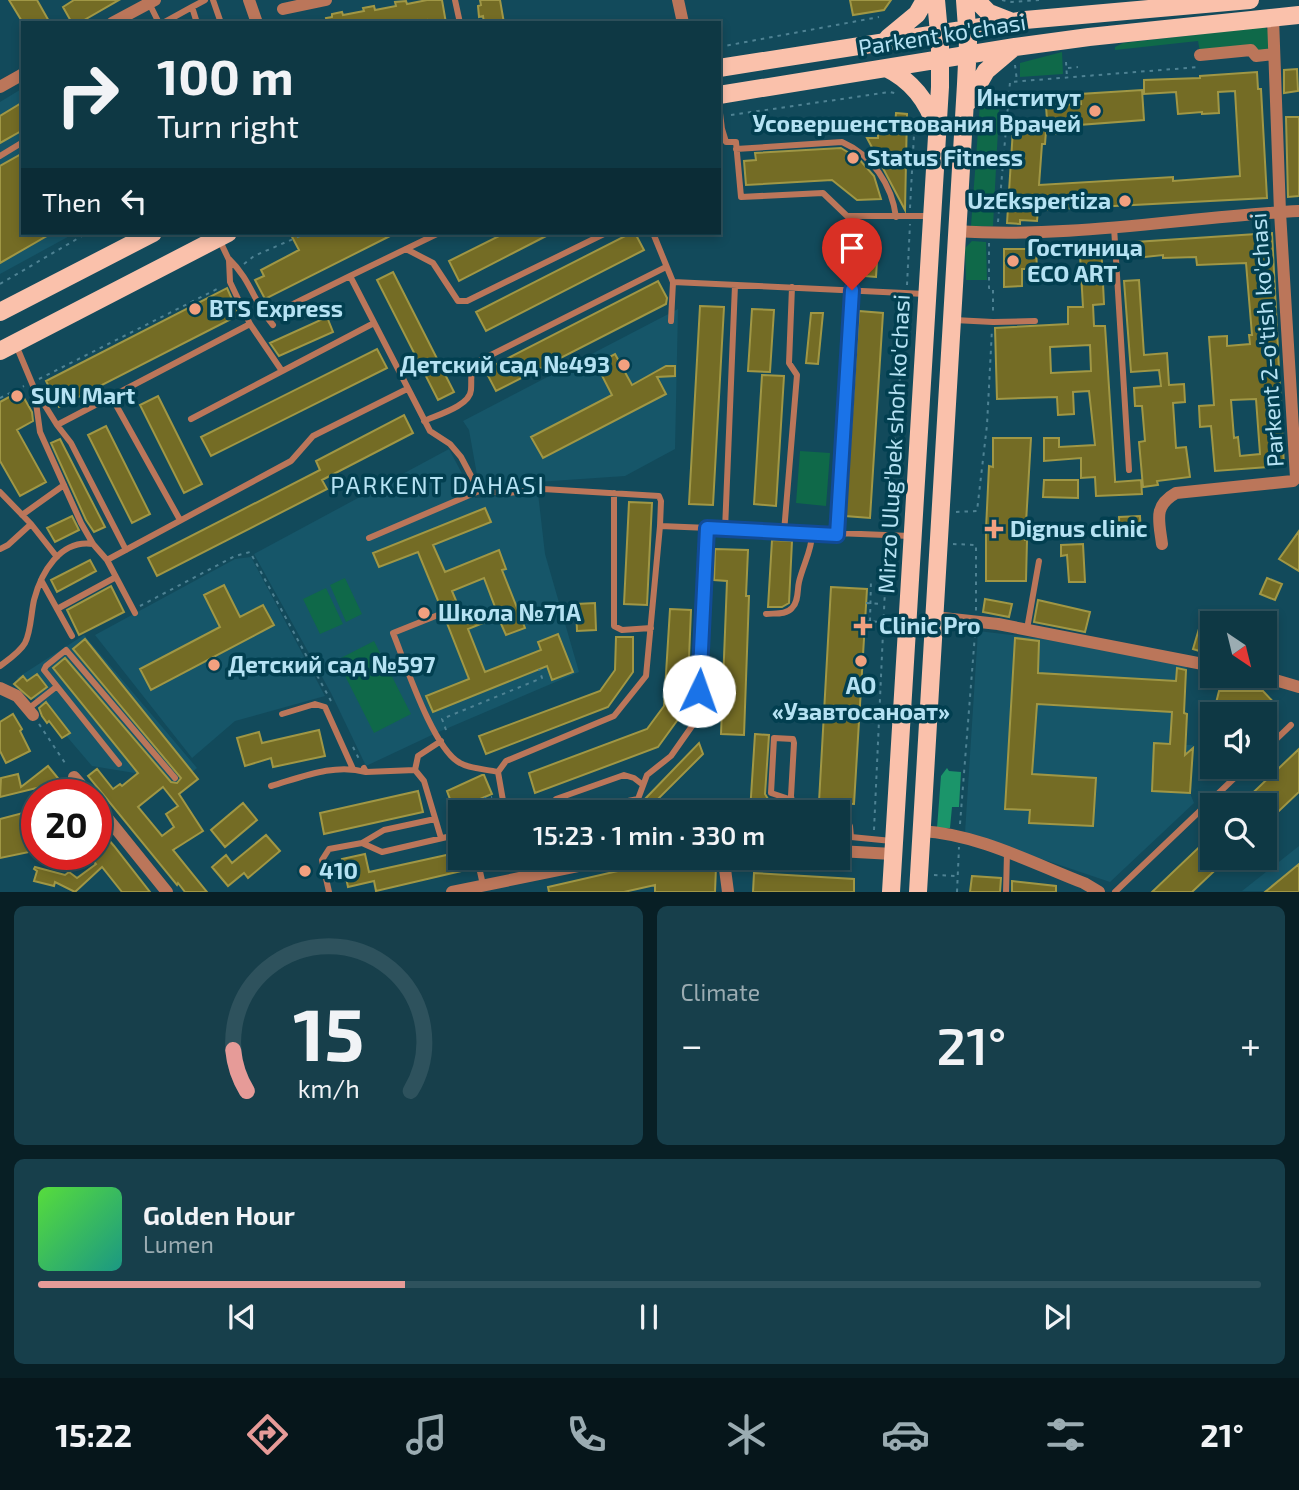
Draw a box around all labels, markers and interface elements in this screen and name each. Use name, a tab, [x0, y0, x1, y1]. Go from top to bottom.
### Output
street label: Parkent ko'chasi	[856, 7, 1028, 61]
text: 100 m	[157, 46, 294, 105]
icon: right	[42, 49, 133, 140]
place label: Институт Усовершенствования Врачей	[752, 83, 1081, 137]
marker: Институт Усовершенствования Врачей	[1087, 103, 1103, 119]
text: Turn right	[157, 106, 299, 144]
place label: Status Fitness	[867, 143, 1023, 171]
marker: Status Fitness	[845, 150, 861, 166]
icon: left	[115, 182, 153, 220]
text: Then	[42, 186, 101, 217]
place label: UzEkspertiza	[967, 186, 1111, 214]
marker: UzEkspertiza	[1117, 193, 1133, 209]
street label: Parkent 2-o'tish ko'chasi	[1243, 212, 1289, 468]
pin	[822, 218, 882, 290]
icon: arrive	[833, 229, 871, 267]
place label: Гостиница ECO ART	[1027, 233, 1143, 287]
marker: Гостиница ECO ART	[1005, 253, 1021, 269]
place label: BTS Express	[209, 294, 343, 322]
street label: Mirzo Ulug'bek shoh ko'chasi	[871, 294, 915, 594]
marker: BTS Express	[187, 301, 203, 317]
place label: Детский сад №493	[400, 350, 610, 378]
marker: Детский сад №493	[616, 357, 632, 373]
place label: SUN Mart	[31, 381, 135, 409]
marker: SUN Mart	[9, 388, 25, 404]
district label: PARKENT DAHASI	[330, 470, 546, 499]
place label: Dignus clinic	[1010, 514, 1148, 542]
marker: Dignus clinic	[984, 519, 1004, 539]
place label: Школа №71А	[438, 598, 581, 626]
marker: Школа №71А	[416, 605, 432, 621]
place label: Clinic Pro	[879, 611, 981, 639]
north arrow	[1200, 611, 1278, 688]
map controls	[1200, 611, 1277, 870]
marker: Clinic Pro	[853, 616, 873, 636]
place label: Детский сад №597	[228, 650, 435, 678]
marker: АО «Узавтосаноат»	[853, 653, 869, 669]
position arrow	[662, 654, 736, 728]
marker: Детский сад №597	[206, 657, 222, 673]
place label: АО «Узавтосаноат»	[772, 671, 950, 725]
button: sound	[1200, 702, 1277, 779]
speed limit sign: 20	[21, 779, 112, 870]
button: search	[1200, 793, 1277, 870]
text: 15:23 · 1 min · 330 m	[533, 819, 765, 850]
place label: 410	[319, 856, 358, 884]
marker: 410	[297, 863, 313, 879]
text: Climate	[681, 978, 760, 1006]
text: 15	[292, 989, 364, 1077]
text: 21°	[936, 1013, 1006, 1075]
text: −	[681, 1021, 703, 1067]
text: +	[1240, 1021, 1261, 1067]
text: km/h	[297, 1073, 359, 1103]
text: Golden Hour	[143, 1199, 295, 1230]
text: Lumen	[143, 1230, 214, 1258]
icon: previous	[223, 1298, 261, 1336]
icon: pause	[630, 1298, 668, 1336]
icon: next	[1038, 1298, 1076, 1336]
icon: directions	[243, 1410, 292, 1459]
icon: music	[402, 1410, 451, 1459]
icon: phone	[562, 1410, 611, 1459]
icon: climate	[722, 1410, 771, 1459]
icon: car	[881, 1410, 930, 1459]
icon: filters	[1041, 1410, 1090, 1459]
text: 15:22	[55, 1415, 132, 1453]
text: 21°	[1200, 1415, 1244, 1453]

